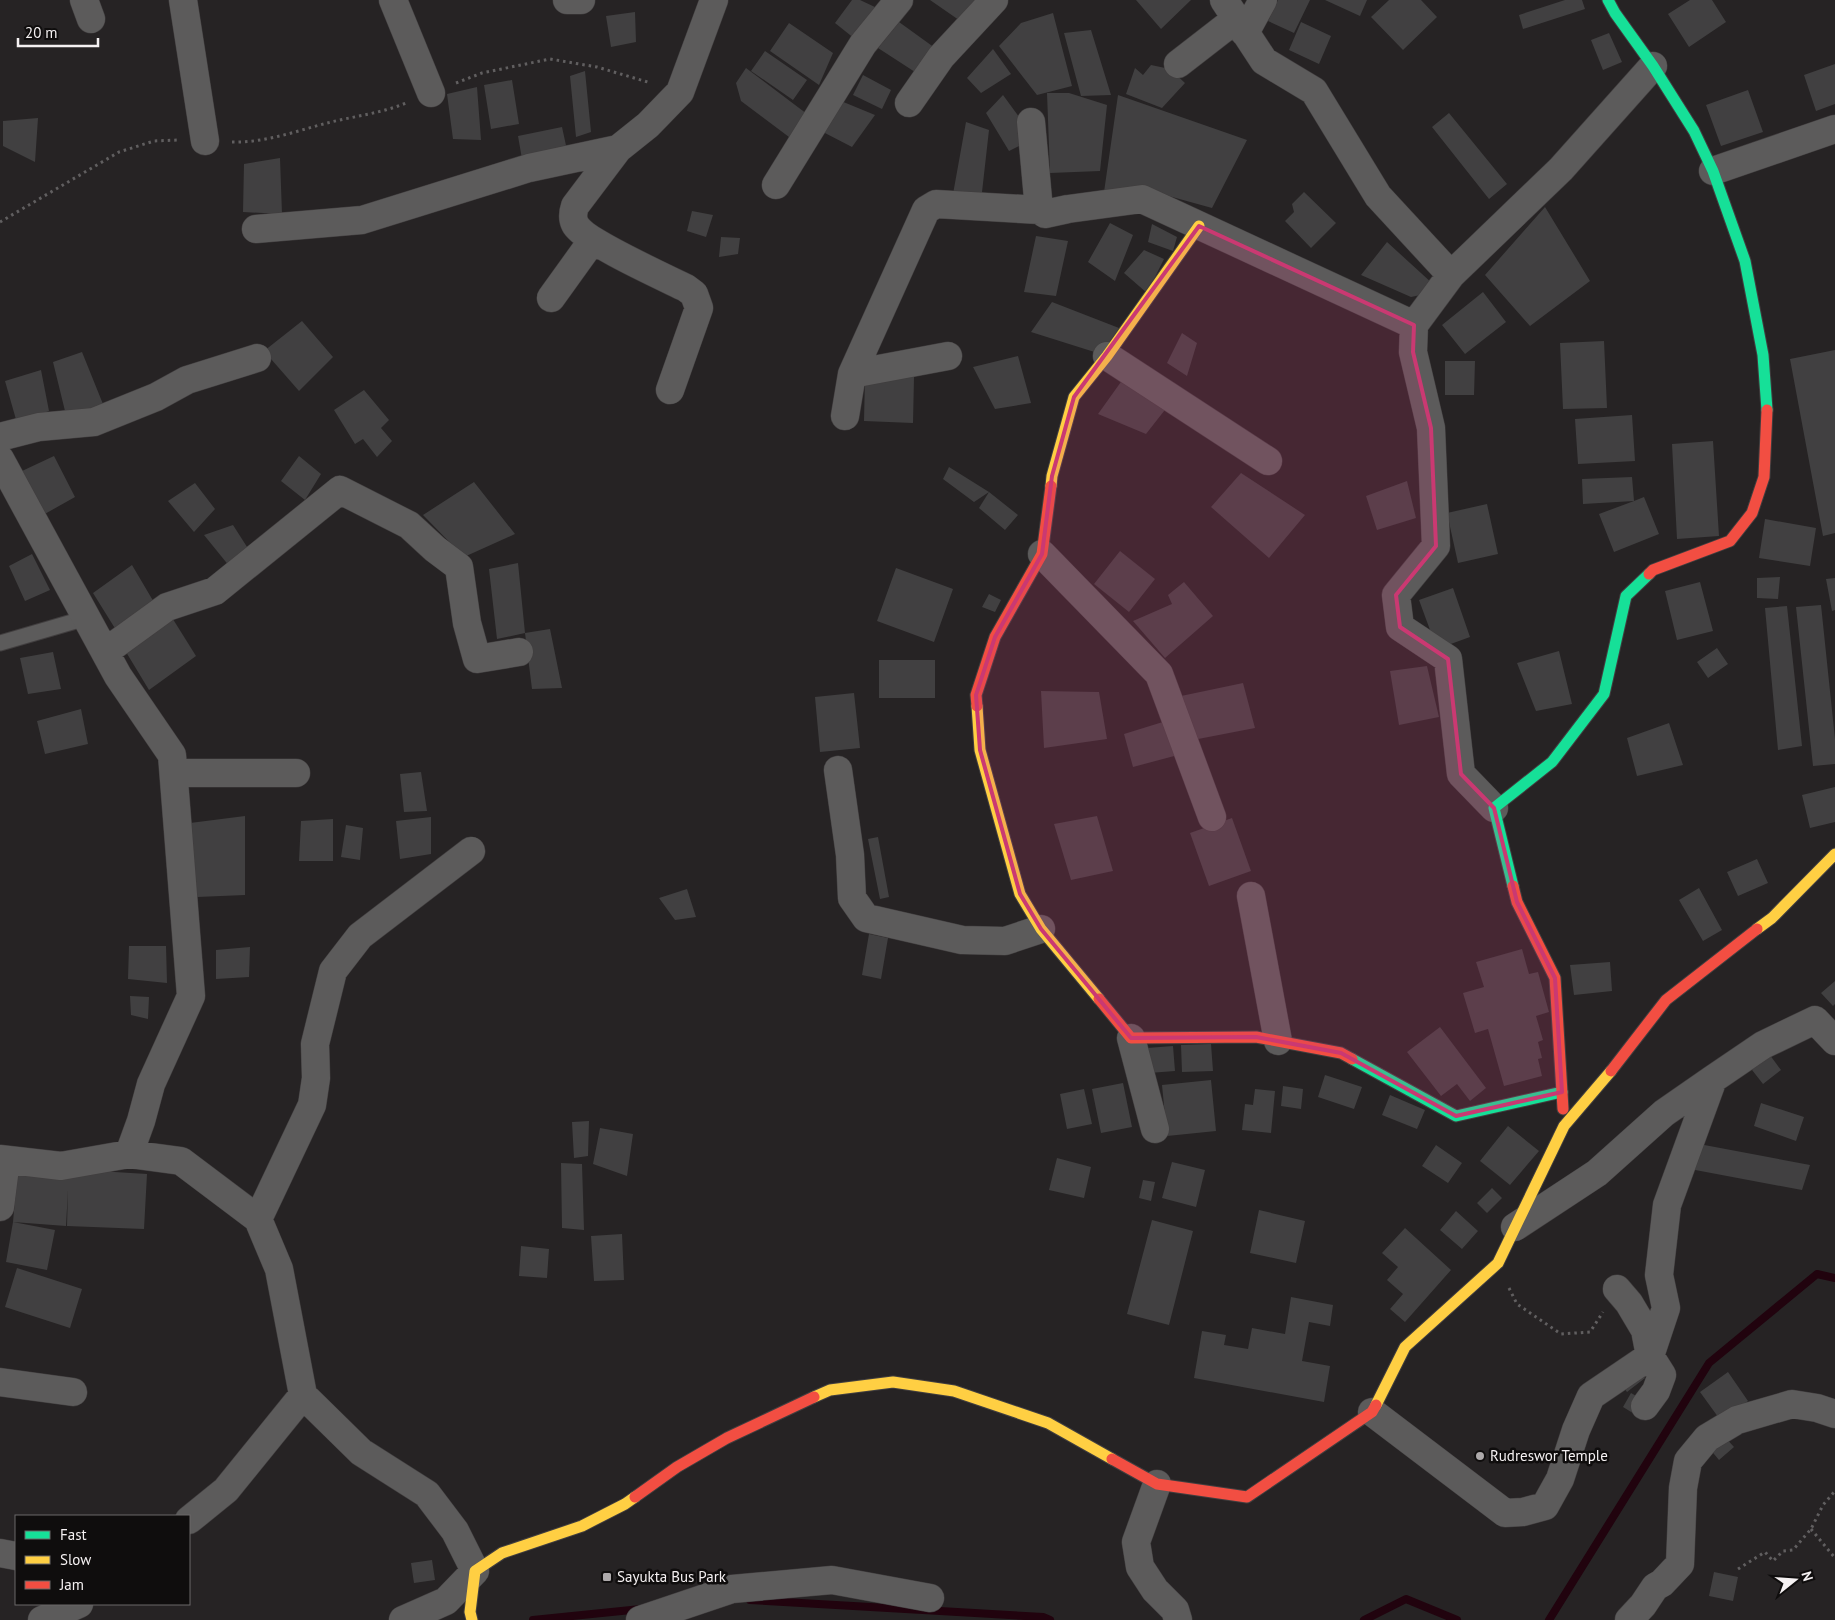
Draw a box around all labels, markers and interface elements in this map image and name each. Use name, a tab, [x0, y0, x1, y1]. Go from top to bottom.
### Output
scale bar	[18, 15, 98, 47]
text: 20 m	[25, 23, 58, 42]
place label: Rudreswor Temple	[1490, 1446, 1608, 1465]
marker: Rudreswor Temple	[1474, 1450, 1486, 1462]
legend	[15, 1515, 190, 1605]
text: Fast	[60, 1525, 87, 1544]
text: Slow	[60, 1550, 91, 1569]
north arrow	[1770, 1555, 1820, 1605]
place label: Sayukta Bus Park	[617, 1567, 727, 1586]
text: N	[1797, 1569, 1817, 1583]
marker: Sayukta Bus Park	[601, 1571, 613, 1583]
text: Jam	[59, 1575, 84, 1594]

